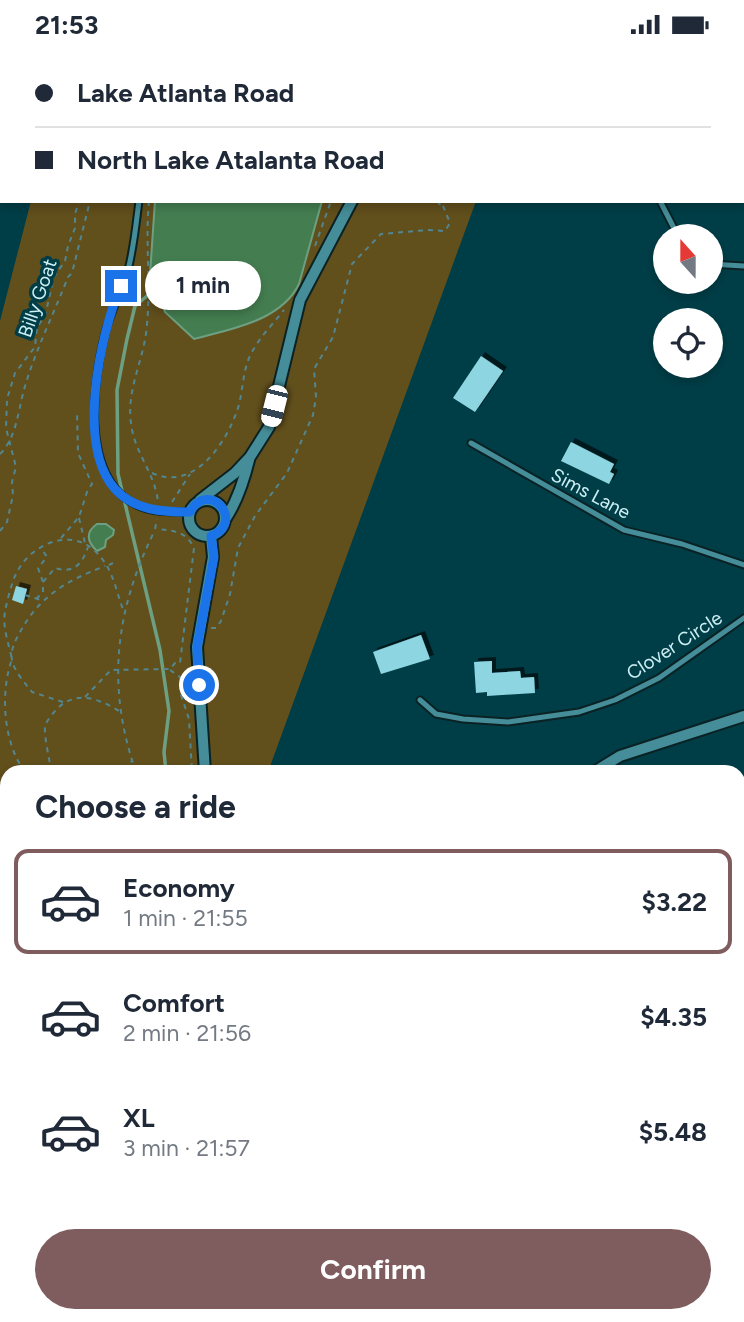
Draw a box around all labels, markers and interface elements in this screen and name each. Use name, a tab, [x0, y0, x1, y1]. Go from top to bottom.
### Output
text: 21:53	[35, 9, 98, 41]
text: Lake Atlanta Road	[77, 77, 294, 109]
text: North Lake Atalanta Road	[77, 144, 384, 176]
north arrow	[653, 224, 723, 294]
map controls	[653, 224, 723, 378]
street label: Billy Goat	[13, 256, 62, 340]
callout: 1 min	[146, 261, 261, 311]
route end	[105, 270, 137, 302]
text: 1 min	[176, 271, 230, 299]
button: locate	[653, 308, 723, 378]
car	[259, 383, 290, 429]
street label: Sims Lane	[547, 463, 634, 524]
street label: Clover Circle	[622, 606, 726, 685]
route start	[183, 669, 215, 701]
text: Choose a ride	[35, 788, 236, 826]
icon: car	[39, 870, 102, 933]
text: Economy	[123, 872, 235, 904]
text: $3.22	[642, 886, 707, 918]
text: 1 min · 21:55	[123, 904, 248, 932]
icon: car	[39, 985, 102, 1048]
text: Comfort	[123, 987, 225, 1019]
text: $4.35	[640, 1001, 707, 1033]
text: 2 min · 21:56	[123, 1019, 251, 1047]
icon: car	[39, 1100, 102, 1163]
text: XL	[123, 1102, 155, 1134]
text: $5.48	[639, 1116, 707, 1148]
text: 3 min · 21:57	[123, 1134, 250, 1162]
button: Confirm	[35, 1229, 711, 1309]

